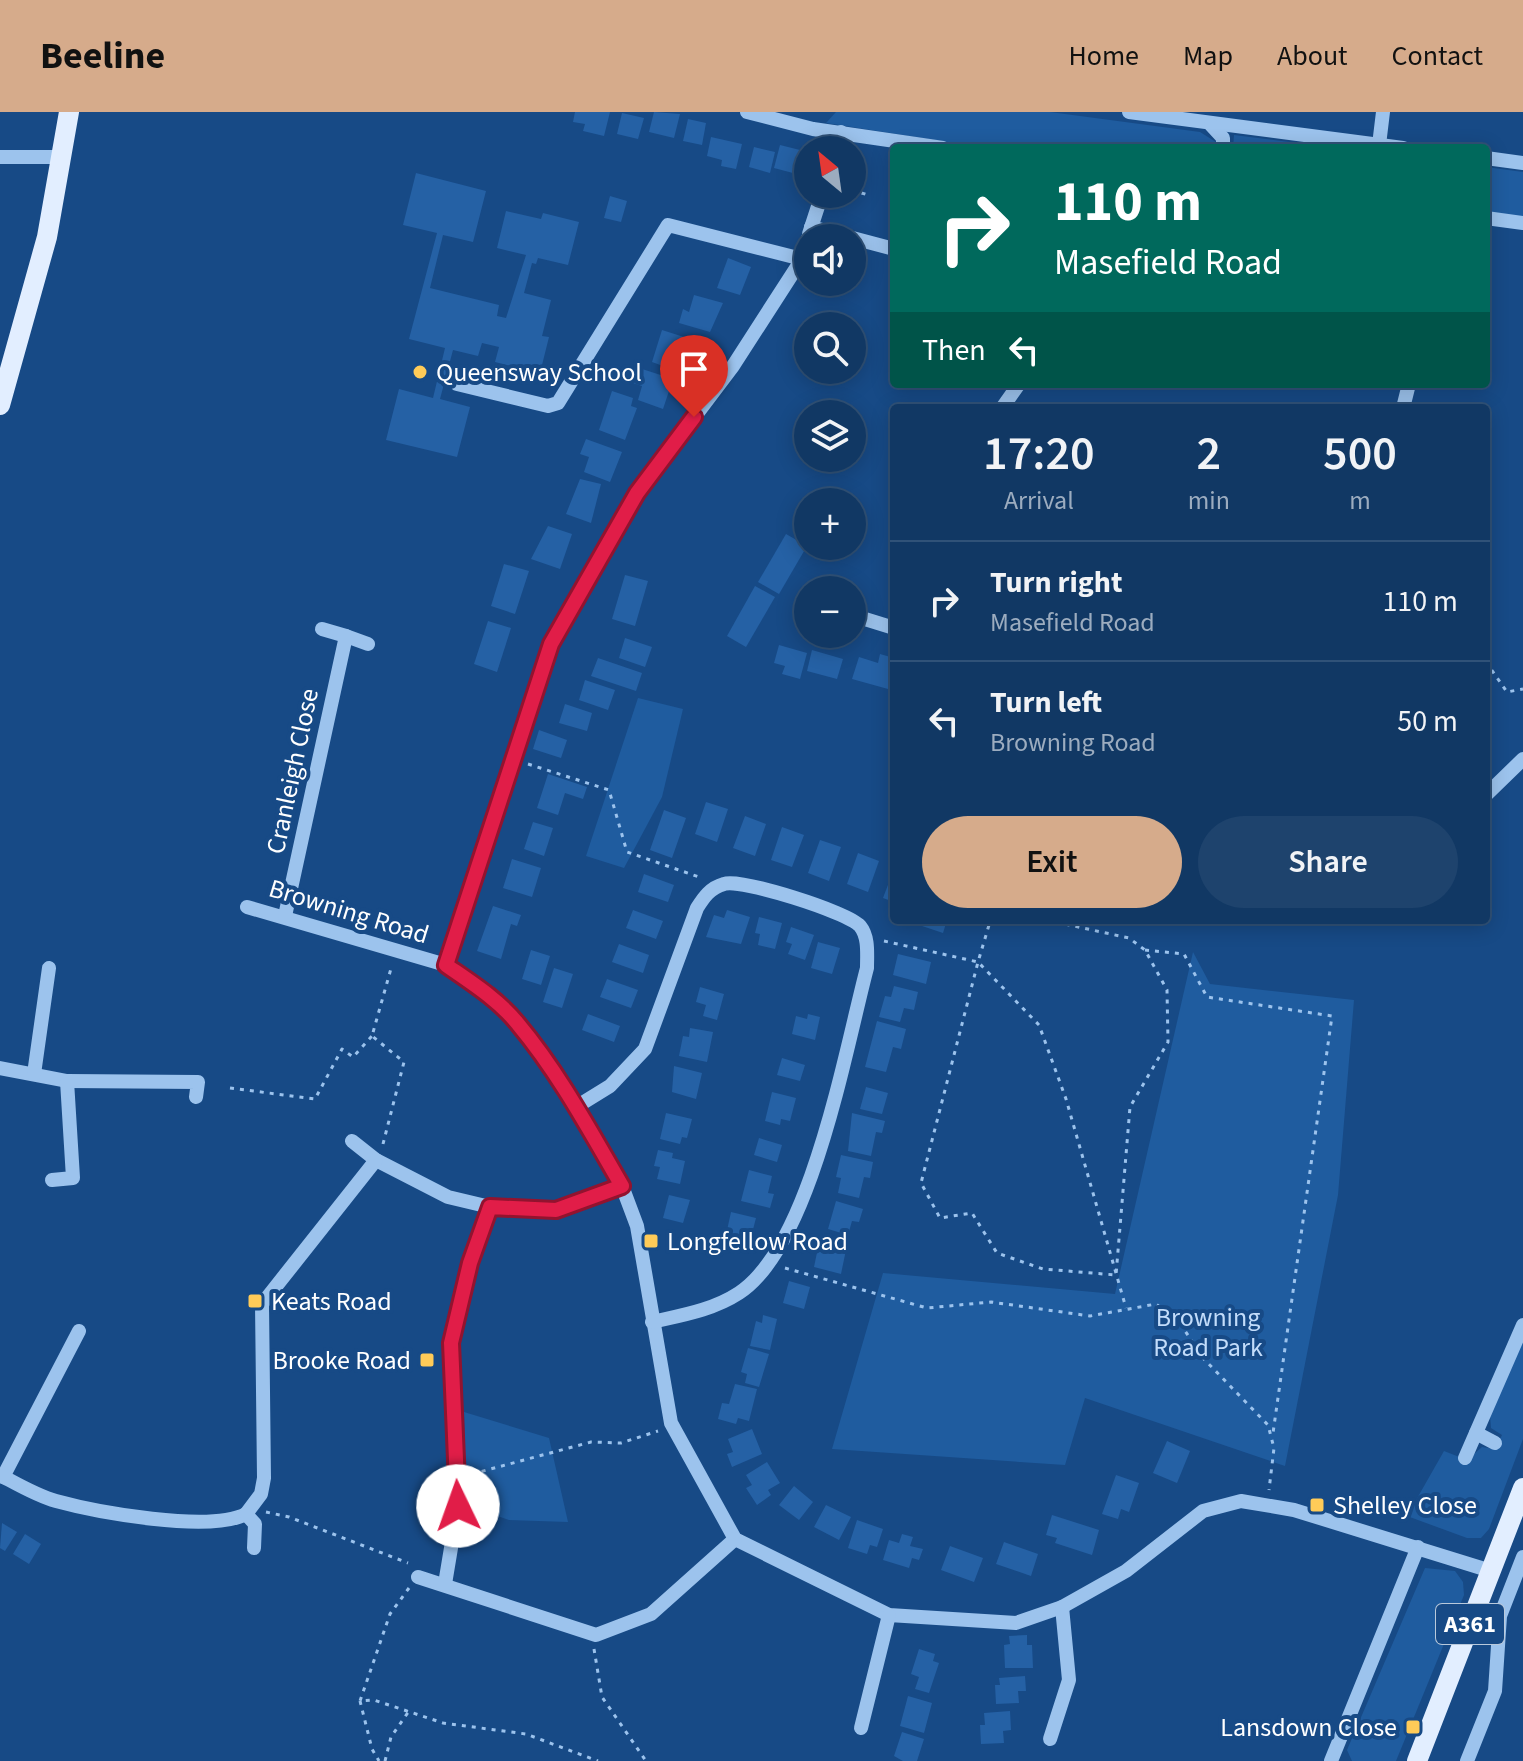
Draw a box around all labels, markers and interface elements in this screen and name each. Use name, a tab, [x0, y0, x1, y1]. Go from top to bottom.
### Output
text: Beeline	[40, 29, 165, 83]
text: Home	[1068, 36, 1139, 76]
text: Map	[1183, 36, 1233, 76]
text: About	[1277, 36, 1348, 76]
text: Contact	[1392, 36, 1483, 76]
north arrow	[794, 136, 866, 208]
map controls	[794, 136, 866, 648]
text: 110 m	[1054, 163, 1202, 242]
icon: right	[922, 176, 1026, 280]
button: sound	[794, 224, 866, 296]
text: Masefield Road	[1054, 237, 1282, 288]
button: search	[794, 312, 866, 384]
icon: left	[1002, 328, 1046, 372]
text: Then	[922, 329, 986, 372]
pin	[660, 335, 728, 417]
icon: arrive	[672, 347, 716, 391]
place label: Queensway School	[436, 354, 642, 391]
marker: Queensway School	[411, 363, 429, 381]
button: layers	[794, 400, 866, 472]
text: 17:20	[983, 420, 1095, 488]
text: 2	[1197, 420, 1221, 488]
text: 500	[1323, 420, 1397, 488]
text: Arrival	[1004, 482, 1074, 519]
text: min	[1188, 482, 1230, 519]
text: m	[1349, 482, 1371, 519]
button: +	[794, 488, 866, 560]
text: Turn right	[990, 561, 1122, 604]
button: −	[794, 576, 866, 648]
icon: right	[922, 579, 966, 623]
text: 110 m	[1382, 580, 1458, 623]
text: Masefield Road	[990, 604, 1155, 641]
text: Turn left	[990, 681, 1102, 724]
street label: Cranleigh Close	[257, 685, 328, 857]
icon: left	[922, 699, 966, 743]
text: 50 m	[1397, 700, 1458, 743]
text: Browning Road	[990, 724, 1156, 761]
button: Exit	[922, 816, 1182, 908]
button: Share	[1198, 816, 1458, 908]
street label: Browning Road	[264, 870, 433, 953]
place label: Longfellow Road	[667, 1223, 848, 1260]
marker: Longfellow Road	[642, 1232, 660, 1250]
place label: Keats Road	[271, 1283, 392, 1320]
marker: Keats Road	[246, 1292, 264, 1310]
park label: Browning Road Park	[1153, 1299, 1263, 1366]
place label: Brooke Road	[272, 1342, 411, 1379]
marker: Brooke Road	[418, 1351, 436, 1369]
position arrow	[416, 1464, 500, 1548]
place label: Shelley Close	[1333, 1487, 1477, 1524]
marker: Shelley Close	[1308, 1496, 1326, 1514]
road number: A361	[1436, 1604, 1504, 1644]
place label: Lansdown Close	[1220, 1709, 1397, 1746]
marker: Lansdown Close	[1404, 1718, 1422, 1736]

